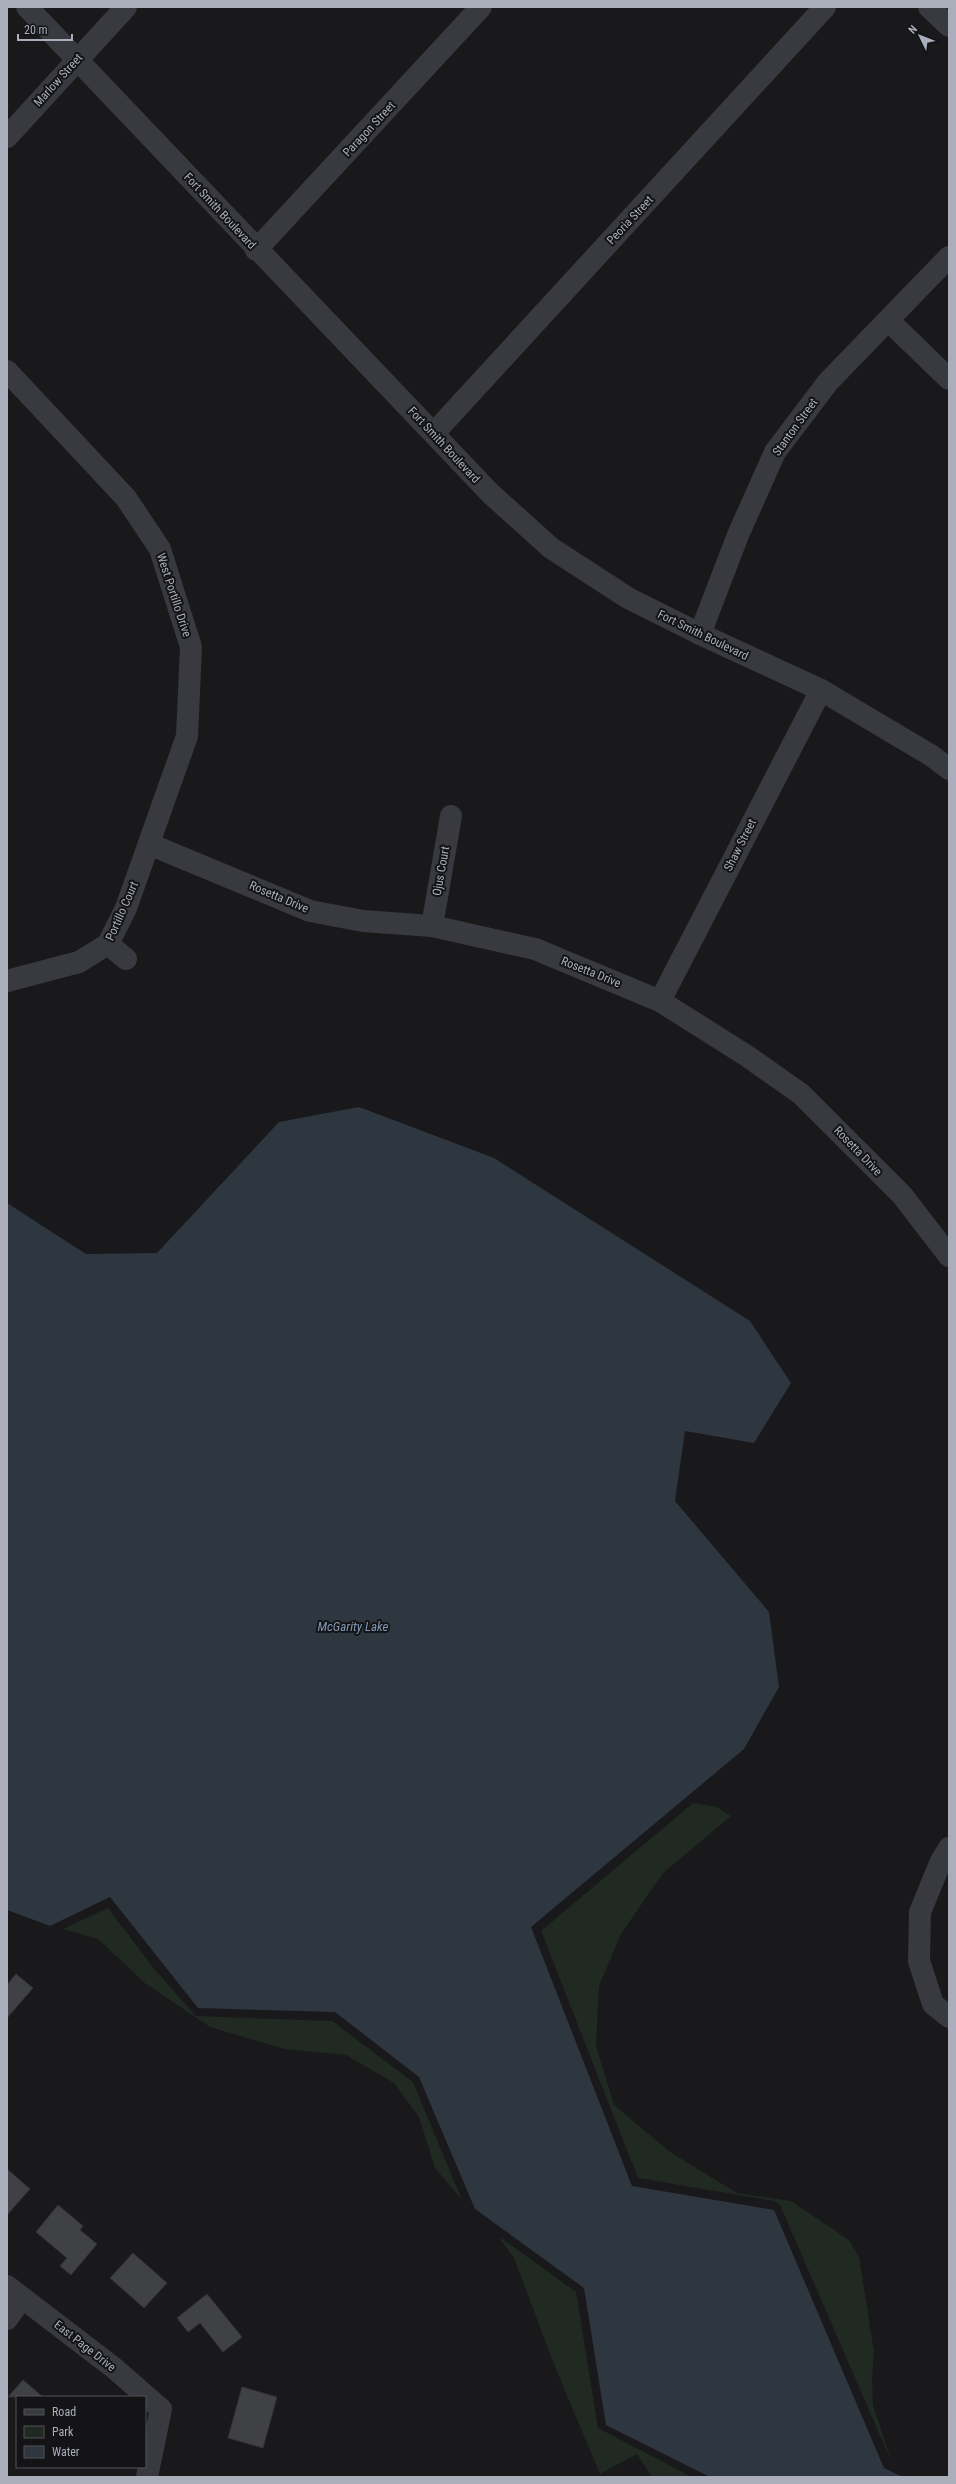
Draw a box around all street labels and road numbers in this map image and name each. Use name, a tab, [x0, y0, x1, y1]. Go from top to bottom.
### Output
street label: Marlow Street	[31, 50, 86, 109]
street label: Paragon Street	[340, 98, 398, 159]
street label: Fort Smith Boulevard	[181, 170, 259, 252]
street label: Peoria Street	[604, 193, 656, 247]
street label: Stanton Street	[770, 395, 821, 458]
street label: Fort Smith Boulevard	[405, 404, 483, 486]
street label: West Portillo Drive	[154, 551, 194, 639]
street label: Fort Smith Boulevard	[655, 607, 751, 663]
street label: Shaw Street	[721, 816, 759, 873]
street label: Ojus Court	[430, 845, 452, 897]
street label: Rosetta Drive	[247, 878, 311, 916]
street label: Portillo Court	[103, 879, 141, 943]
street label: Rosetta Drive	[559, 954, 623, 990]
street label: Rosetta Drive	[831, 1123, 885, 1179]
street label: East Page Drive	[52, 2318, 119, 2375]

